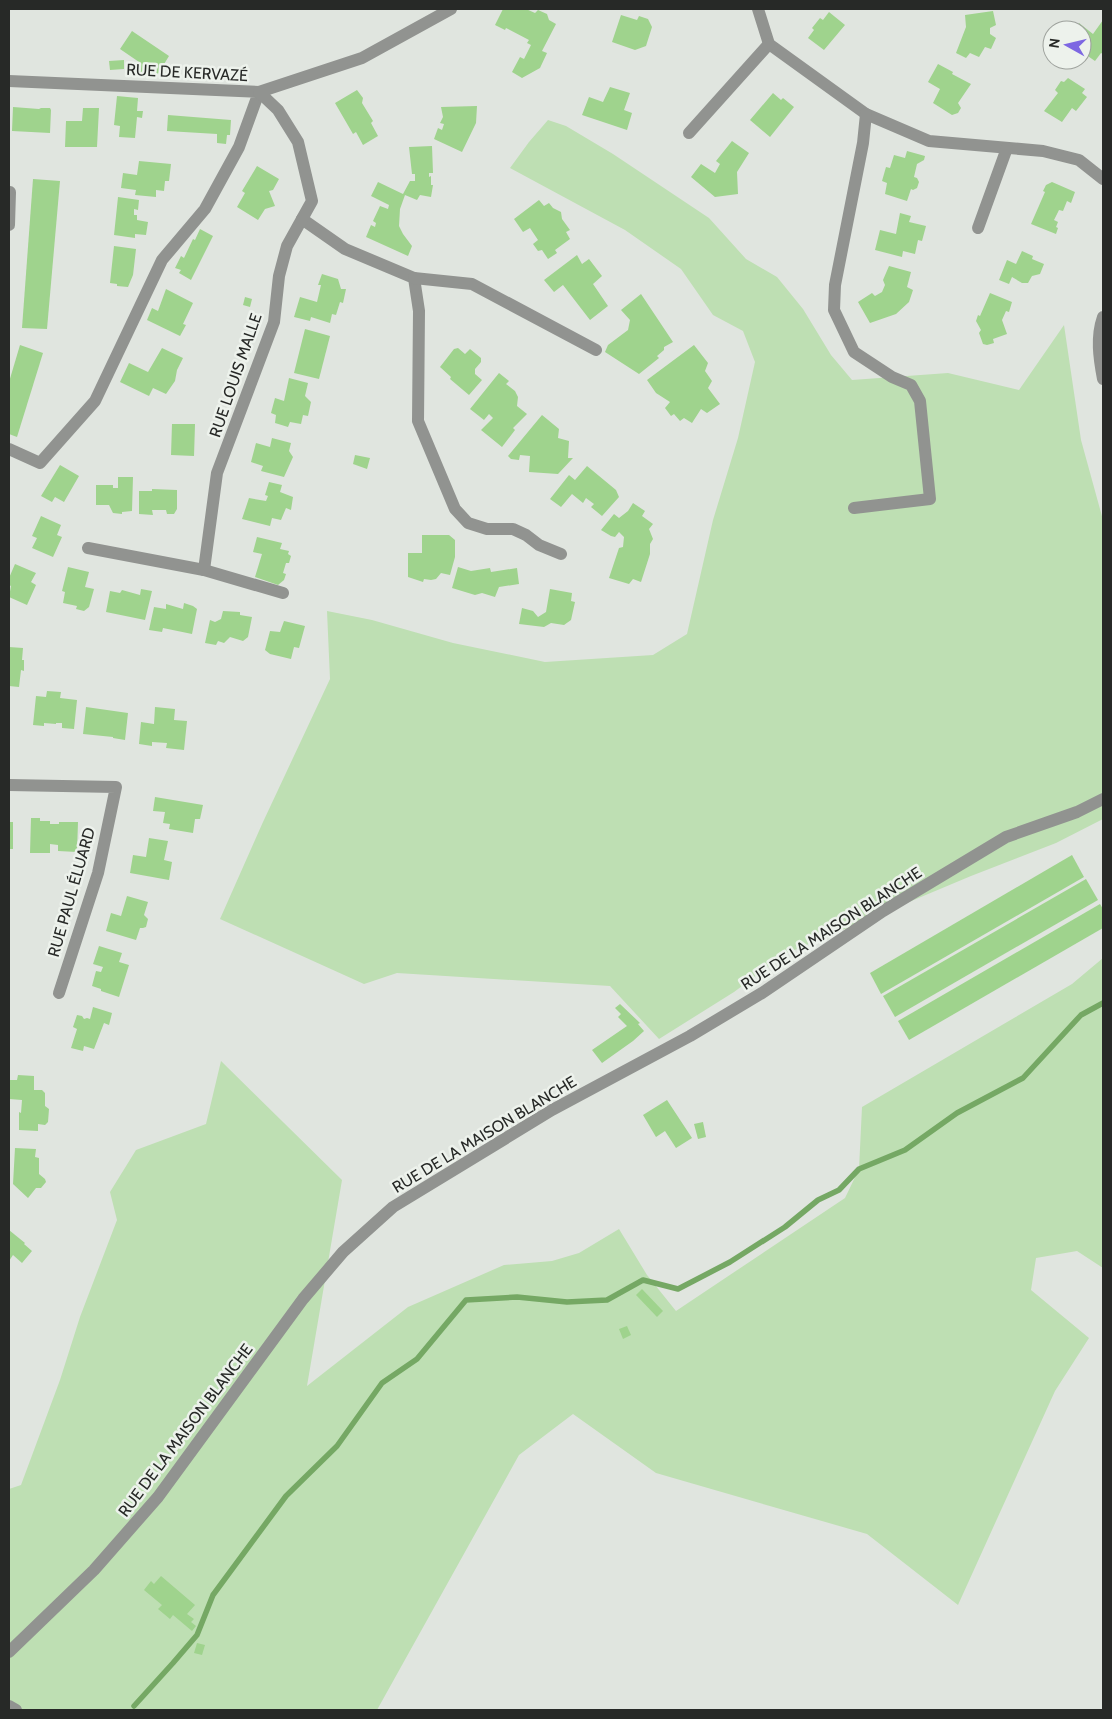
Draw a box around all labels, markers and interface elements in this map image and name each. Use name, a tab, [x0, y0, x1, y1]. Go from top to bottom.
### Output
north arrow	[1042, 20, 1092, 70]
text: N	[1045, 37, 1064, 49]
street label: RUE DE KERVAZÉ	[126, 60, 248, 85]
street label: RUE LOUIS MALLE	[205, 310, 266, 440]
street label: RUE PAUL ÉLUARD	[44, 825, 99, 959]
street label: RUE DE LA MAISON BLANCHE	[737, 863, 925, 994]
street label: RUE DE LA MAISON BLANCHE	[389, 1072, 580, 1197]
street label: RUE DE LA MAISON BLANCHE	[114, 1340, 257, 1520]

